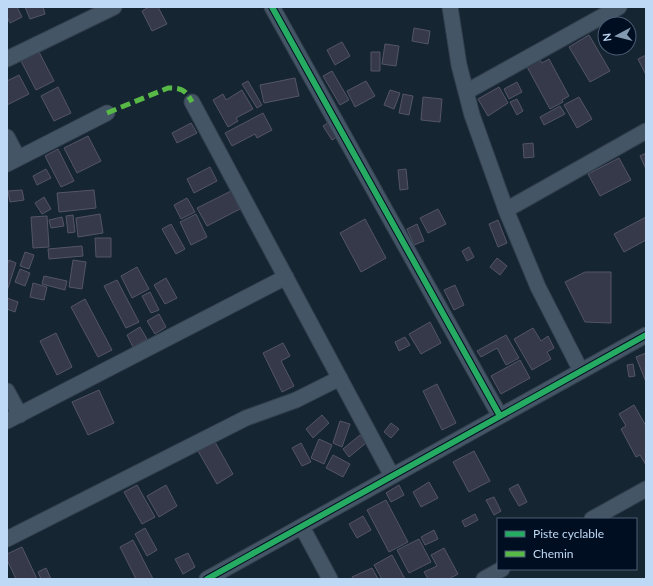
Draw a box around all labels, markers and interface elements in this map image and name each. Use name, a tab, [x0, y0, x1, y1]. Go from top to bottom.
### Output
north arrow	[597, 16, 637, 56]
text: N	[600, 32, 614, 42]
legend	[497, 518, 637, 570]
text: Piste cyclable	[533, 526, 604, 541]
text: Chemin	[533, 546, 574, 561]

